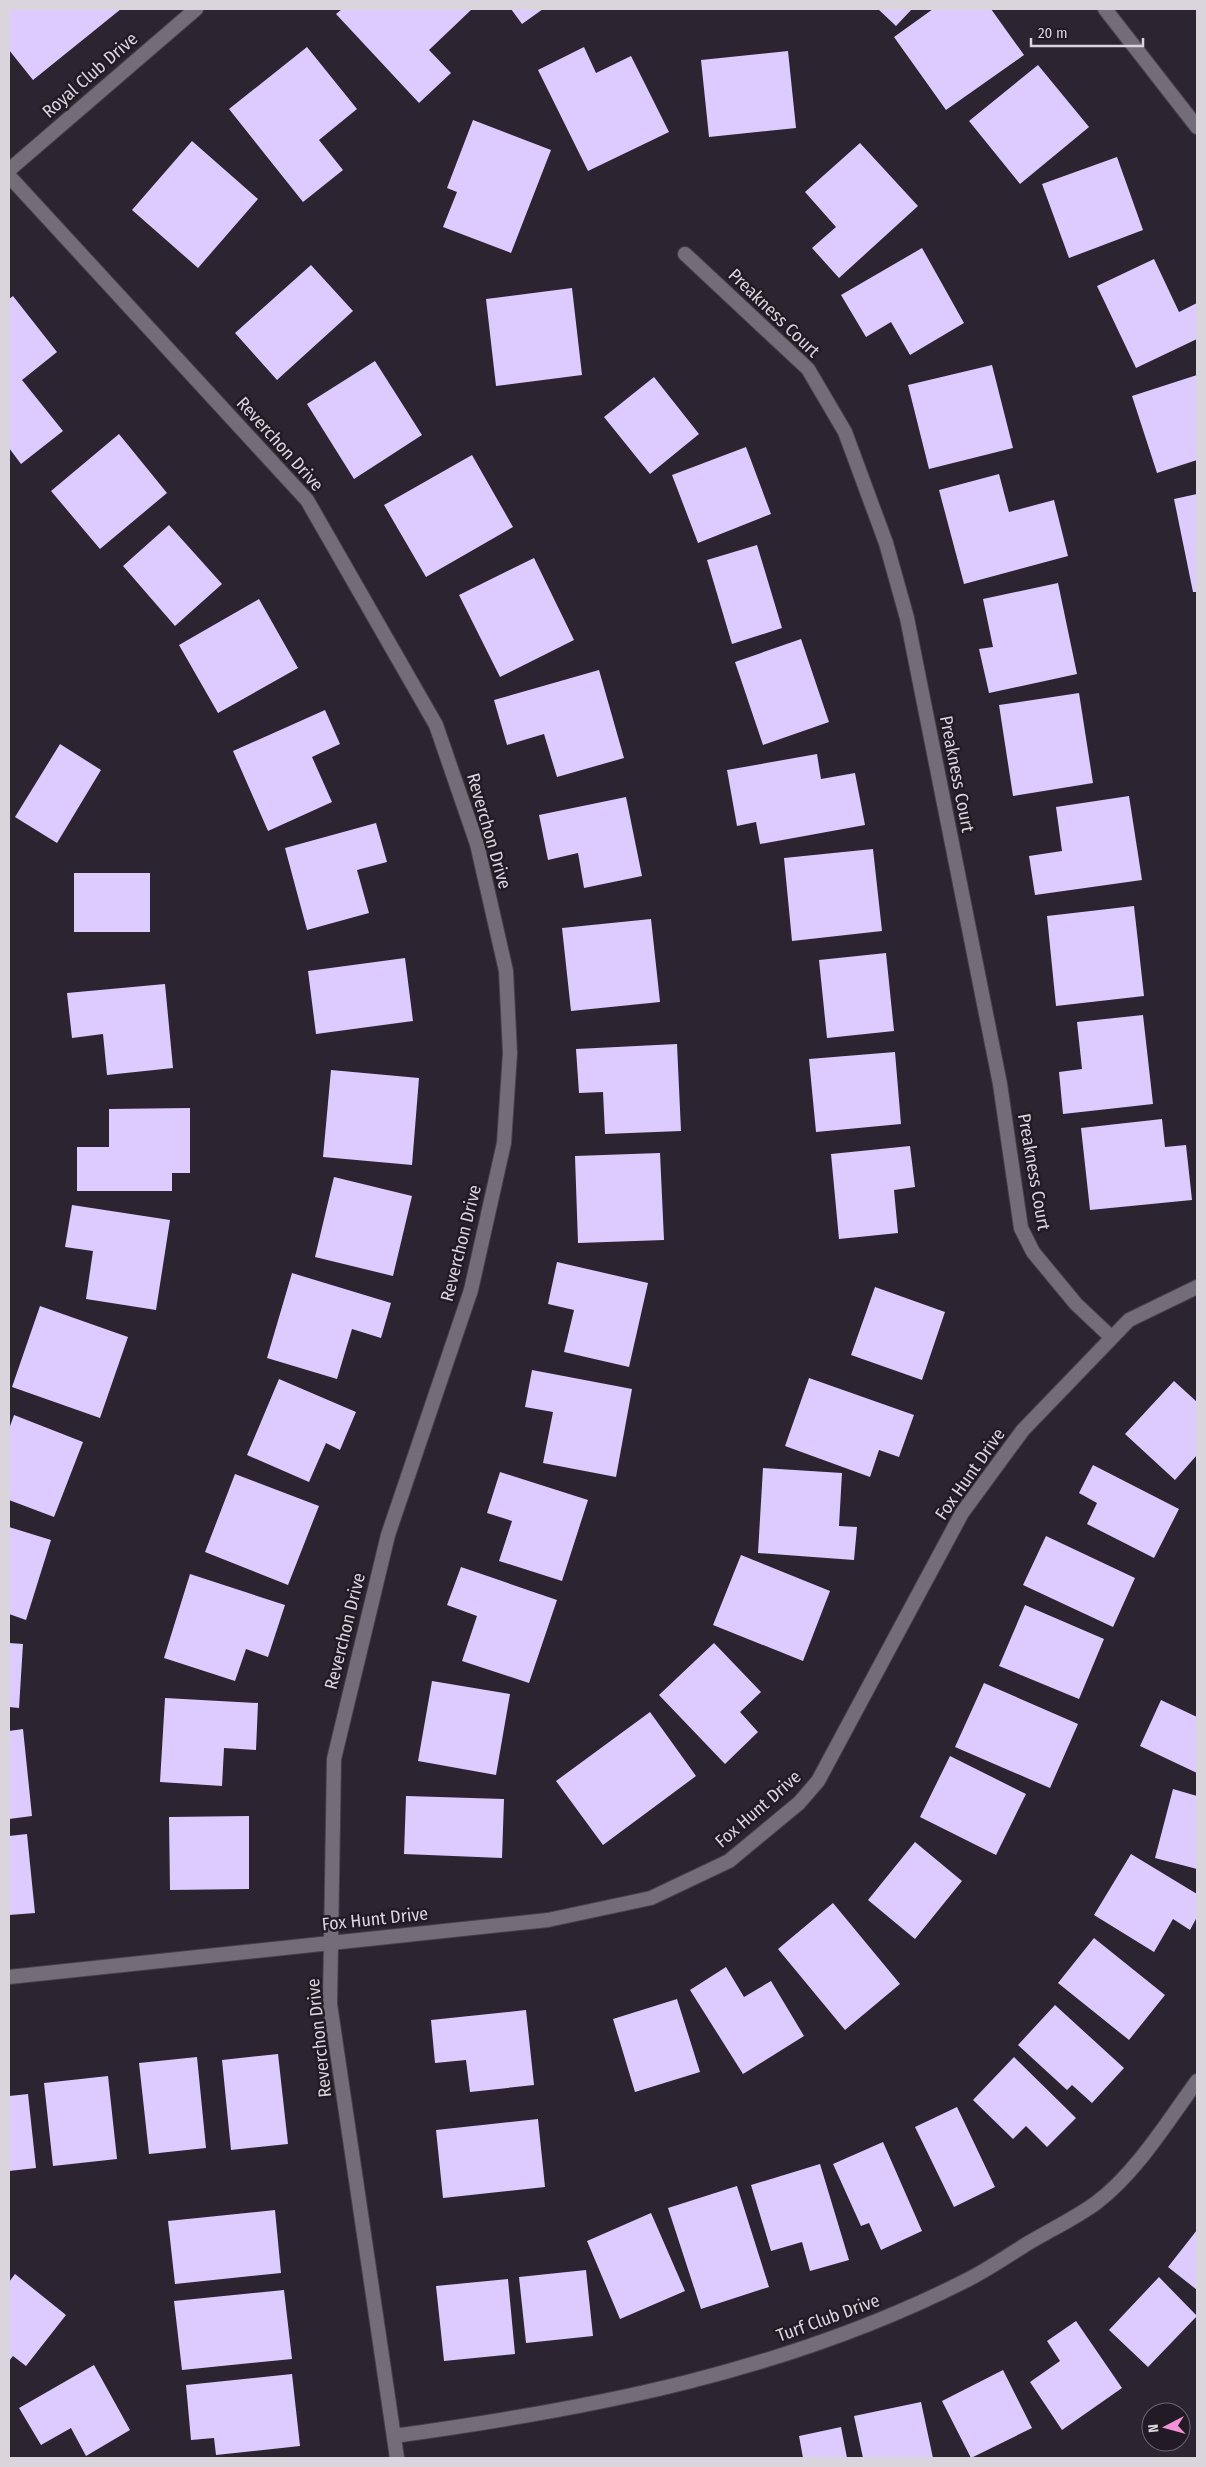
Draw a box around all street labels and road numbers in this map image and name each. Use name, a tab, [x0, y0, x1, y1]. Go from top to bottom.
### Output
street label: Royal Club Drive	[38, 27, 142, 122]
street label: Preakness Court	[724, 264, 824, 362]
street label: Reverchon Drive	[232, 392, 328, 496]
street label: Preakness Court	[935, 714, 979, 834]
street label: Reverchon Drive	[462, 771, 516, 892]
street label: Preakness Court	[1013, 1112, 1055, 1232]
street label: Reverchon Drive	[436, 1182, 486, 1304]
street label: Fox Hunt Drive	[930, 1424, 1010, 1524]
street label: Reverchon Drive	[320, 1570, 370, 1692]
street label: Fox Hunt Drive	[711, 1766, 806, 1852]
street label: Fox Hunt Drive	[321, 1902, 429, 1936]
street label: Reverchon Drive	[302, 1977, 336, 2099]
street label: Turf Club Drive	[773, 2289, 883, 2347]

